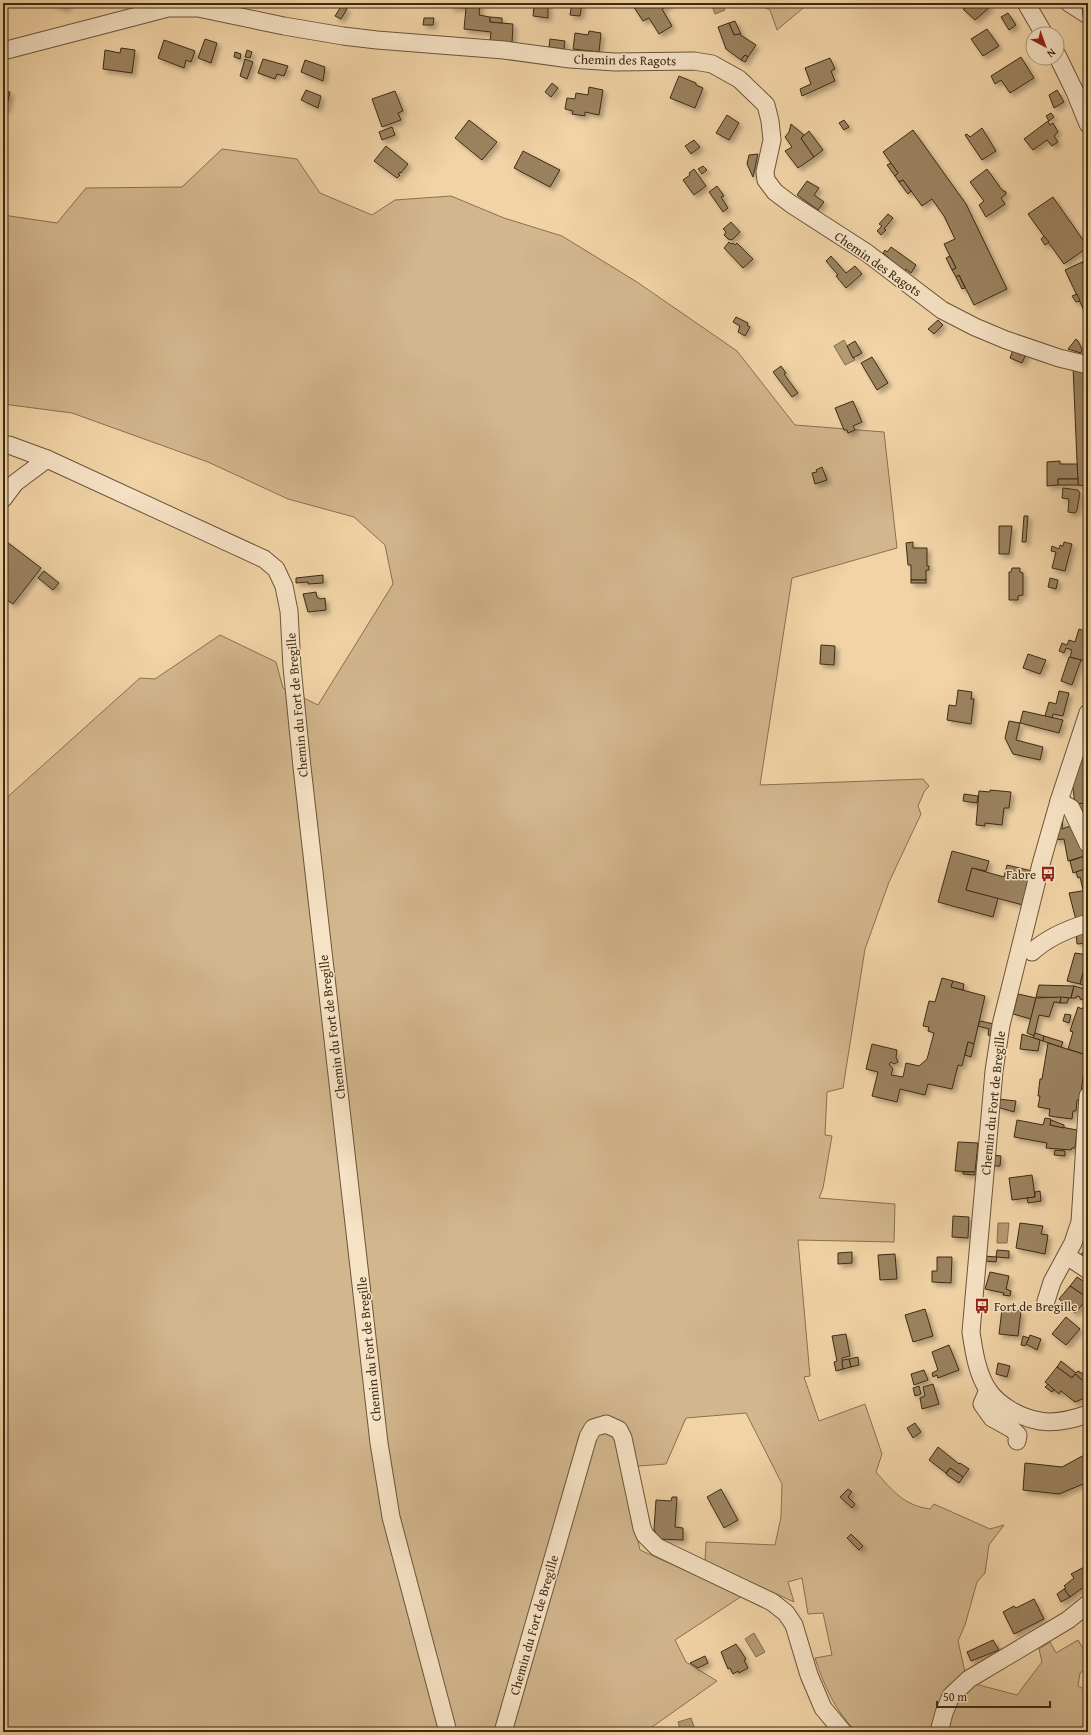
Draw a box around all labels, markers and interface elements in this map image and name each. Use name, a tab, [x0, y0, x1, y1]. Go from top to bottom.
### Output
north arrow	[1025, 26, 1065, 66]
text: N	[1043, 45, 1060, 62]
street label: Chemin des Ragots	[574, 50, 676, 70]
street label: Chemin des Ragots	[831, 227, 925, 301]
street label: Chemin du Fort de Bregille	[281, 632, 313, 778]
place label: Fabre	[1006, 865, 1036, 884]
bus stop icon: Fabre	[1039, 865, 1057, 883]
street label: Chemin du Fort de Bregille	[314, 954, 350, 1100]
street label: Chemin du Fort de Bregille	[976, 1030, 1010, 1176]
street label: Chemin du Fort de Bregille	[352, 1276, 386, 1422]
bus stop icon: Fort de Bregille	[973, 1297, 991, 1315]
place label: Fort de Bregille	[994, 1297, 1077, 1316]
street label: Chemin du Fort de Bregille	[505, 1553, 563, 1697]
scale bar	[937, 1683, 1050, 1709]
text: 50 m	[943, 1688, 967, 1705]

